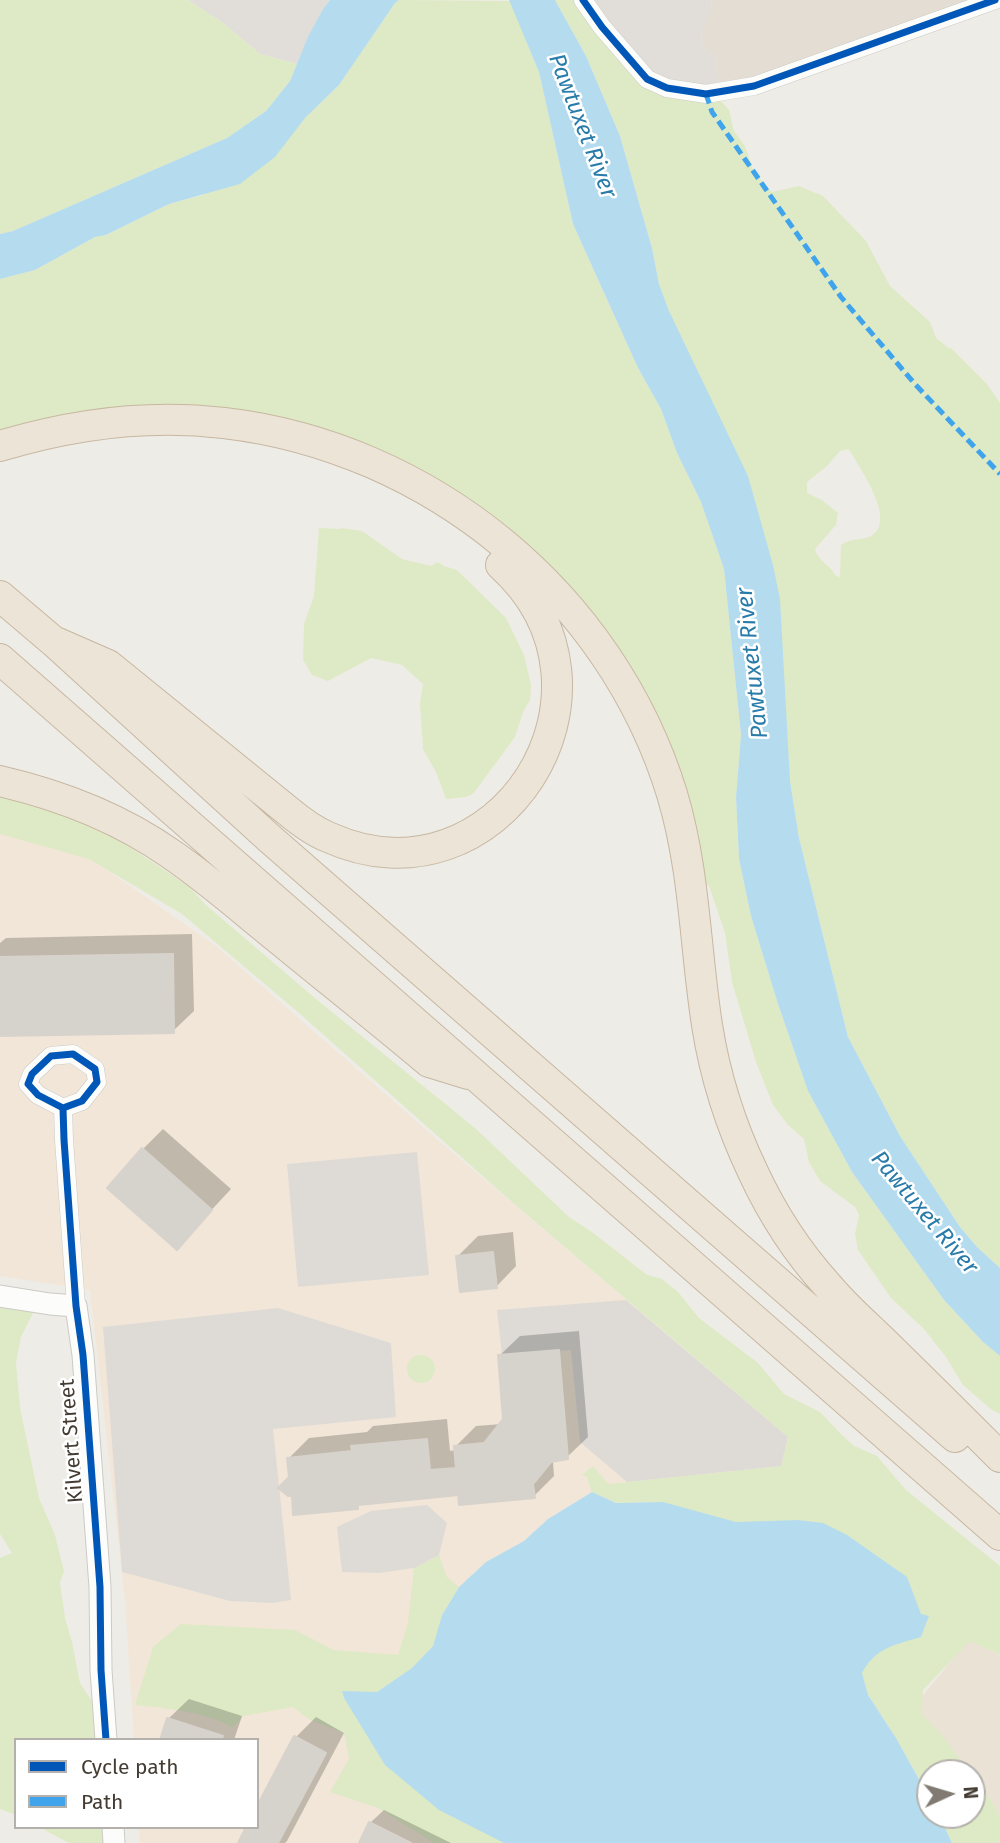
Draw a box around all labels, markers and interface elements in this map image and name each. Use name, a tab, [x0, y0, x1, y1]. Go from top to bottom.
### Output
water label: Pawtuxet River	[542, 50, 622, 202]
water label: Pawtuxet River	[731, 586, 775, 740]
water label: Pawtuxet River	[865, 1146, 983, 1280]
street label: Kilvert Street	[55, 1378, 89, 1504]
legend	[14, 1738, 259, 1829]
text: Cycle path	[81, 1754, 179, 1780]
north arrow	[916, 1759, 986, 1829]
text: N	[959, 1786, 982, 1800]
text: Path	[81, 1789, 123, 1815]

